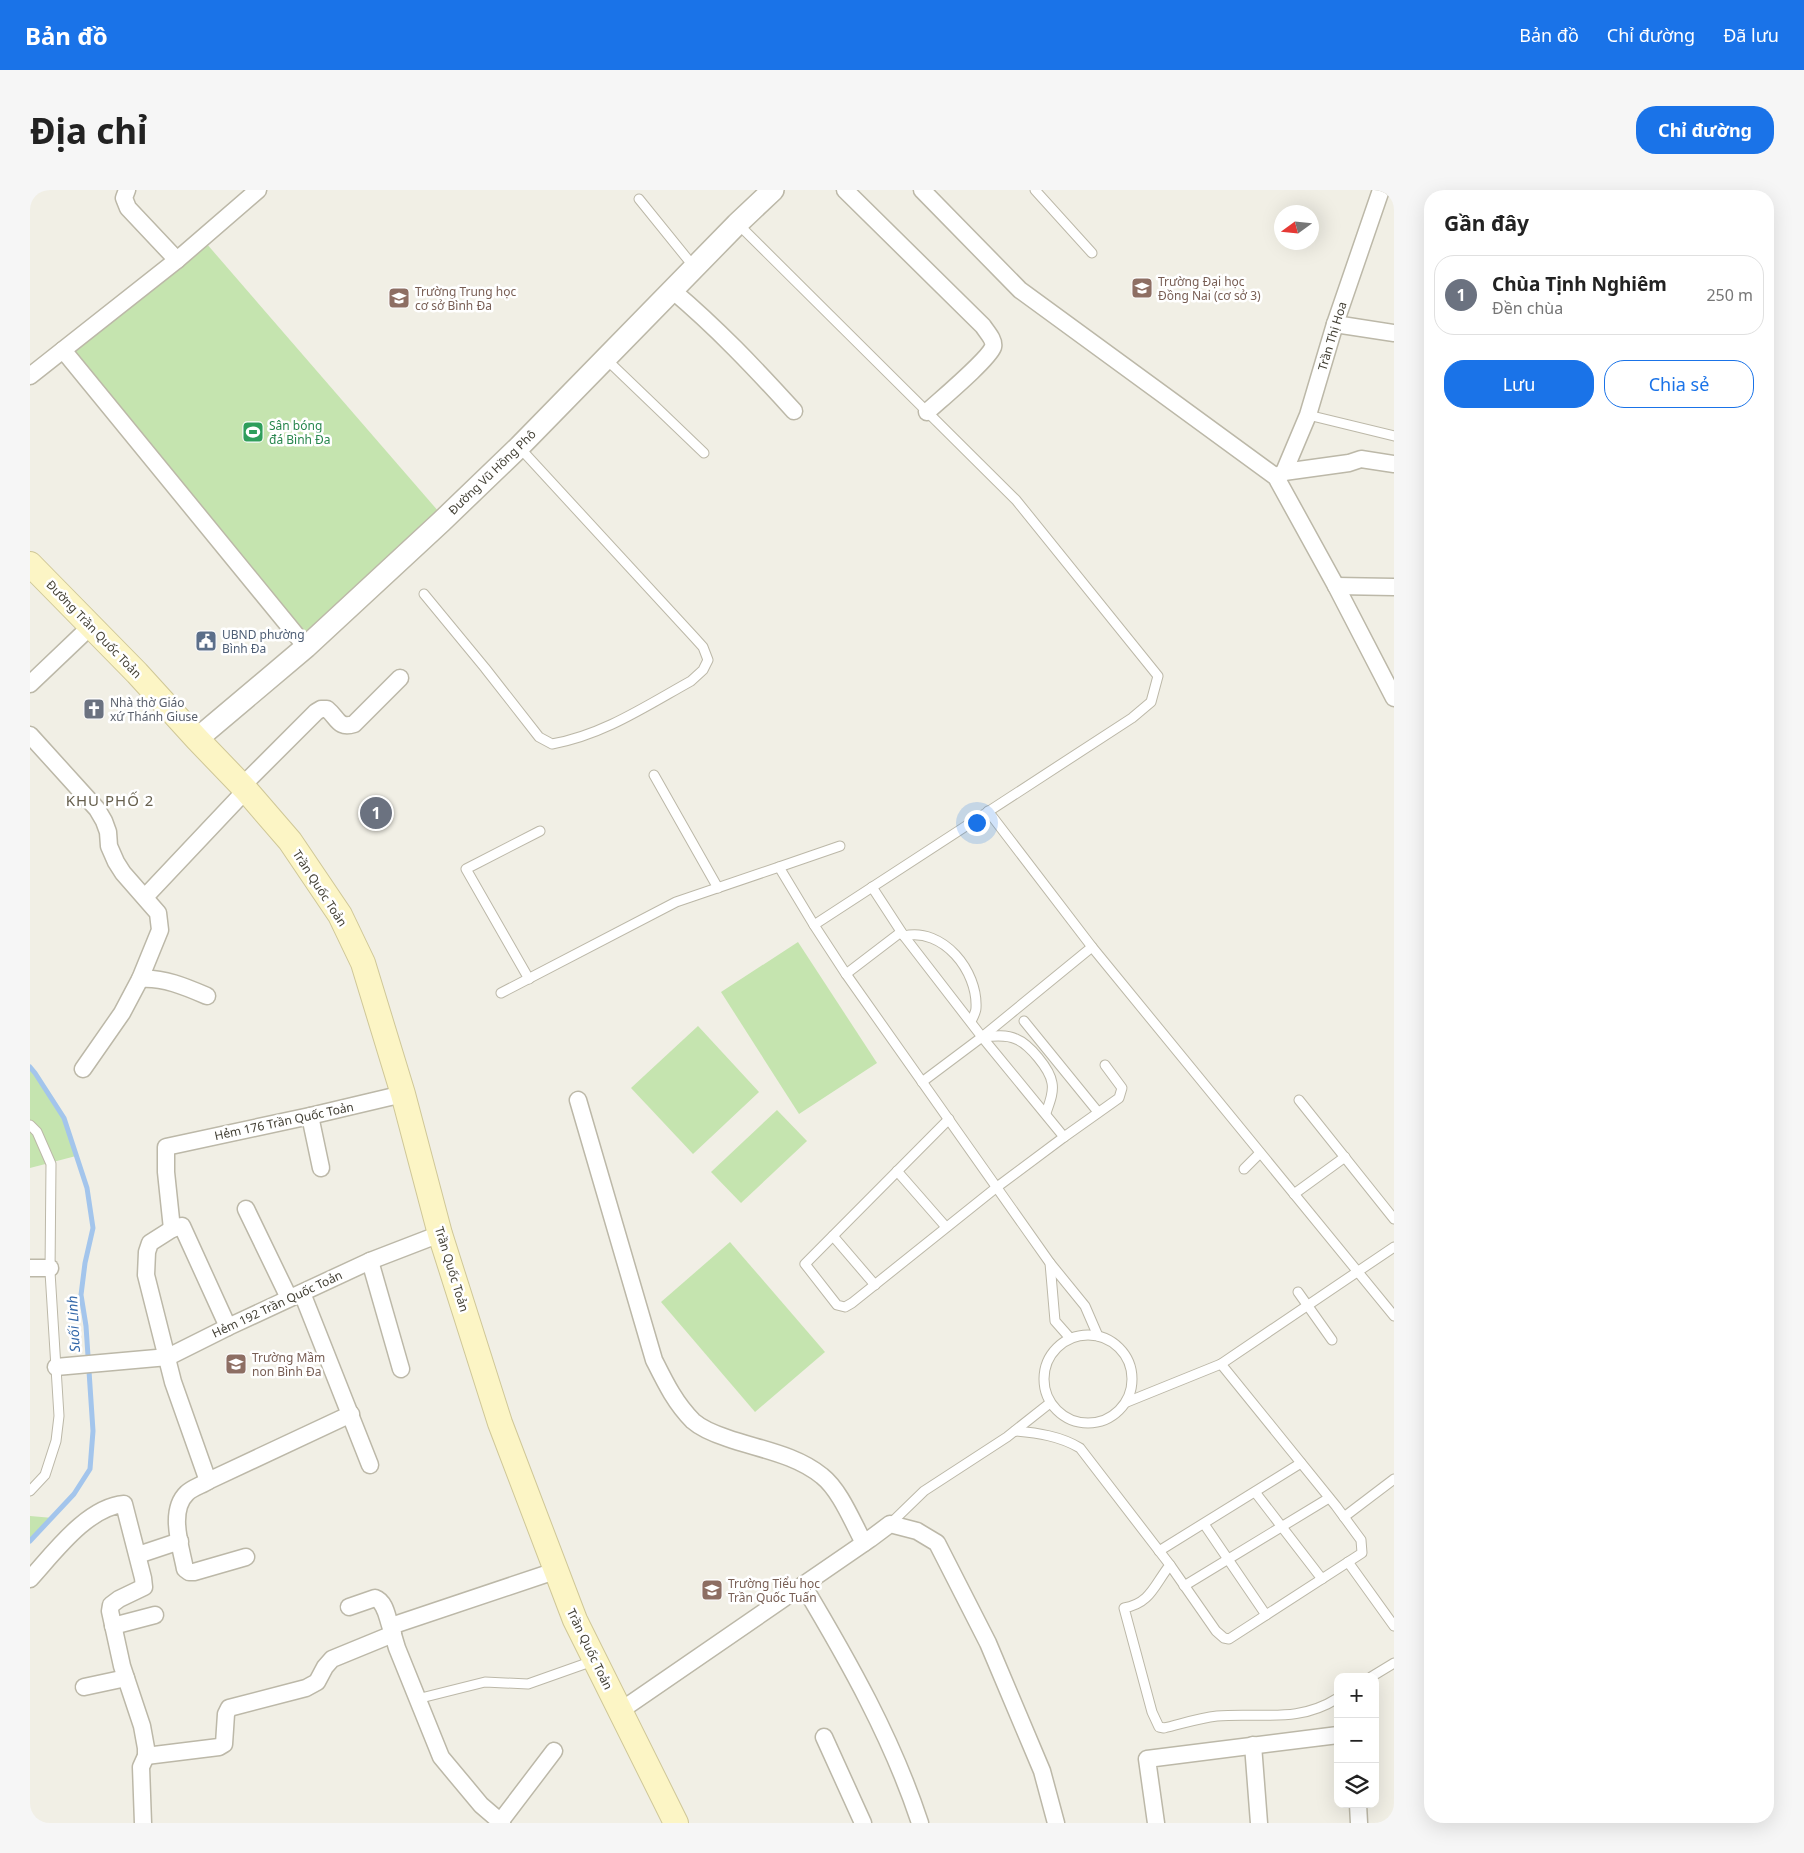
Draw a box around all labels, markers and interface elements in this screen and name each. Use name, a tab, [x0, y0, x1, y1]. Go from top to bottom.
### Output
text: Bản đồ	[25, 19, 108, 52]
text: Bản đồ	[1519, 23, 1579, 47]
text: Chỉ đường	[1607, 23, 1695, 47]
text: Đã lưu	[1723, 23, 1779, 47]
button: Chỉ đường	[1636, 106, 1774, 154]
text: Địa chỉ	[30, 107, 147, 154]
north arrow	[1274, 205, 1319, 250]
text: Gần đây	[1444, 209, 1529, 237]
text: Chùa Tịnh Nghiêm	[1492, 271, 1667, 297]
place label: Trường Đại học Đồng Nai (cơ sở 3)	[1158, 273, 1261, 304]
school or university icon: Trường Đại học Đồng Nai (cơ sở 3)	[1130, 276, 1154, 300]
place label: Trường Trung học cơ sở Bình Đa	[415, 283, 516, 314]
text: 1	[1456, 284, 1466, 306]
text: 250 m	[1706, 284, 1753, 306]
school or university icon: Trường Trung học cơ sở Bình Đa	[387, 286, 411, 310]
text: Đền chùa	[1492, 297, 1563, 319]
street label: Trần Thị Hoa	[1313, 299, 1351, 373]
button: Lưu	[1444, 360, 1594, 408]
button: Chia sẻ	[1604, 360, 1754, 408]
place label: Sân bóng đá Bình Đa	[269, 417, 331, 448]
sports icon: Sân bóng đá Bình Đa	[241, 420, 265, 444]
street label: Đường Vũ Hồng Phô	[444, 426, 540, 518]
street label: Đường Trần Quốc Toản	[43, 576, 145, 682]
place label: UBND phường Bình Đa	[222, 626, 305, 657]
public building icon: UBND phường Bình Đa	[194, 629, 218, 653]
place label: Nhà thờ Giáo xứ Thánh Giuse	[110, 694, 198, 725]
church icon: Nhà thờ Giáo xứ Thánh Giuse	[82, 697, 106, 721]
district label: KHU PHỐ 2	[66, 790, 154, 810]
pin: 1	[360, 794, 392, 832]
your location	[964, 810, 990, 836]
street label: Trần Quốc Toản	[289, 846, 351, 930]
street label: Hẻm 176 Trần Quốc Toản	[213, 1098, 355, 1144]
street label: Trần Quốc Toản	[431, 1224, 473, 1314]
street label: Hẻm 192 Trần Quốc Toản	[209, 1266, 345, 1342]
water label: Suối Linh	[62, 1295, 84, 1353]
place label: Trường Mầm non Bình Đa	[252, 1349, 325, 1380]
school or university icon: Trường Mầm non Bình Đa	[224, 1352, 248, 1376]
place label: Trường Tiểu học Trần Quốc Tuấn	[728, 1575, 820, 1606]
school or university icon: Trường Tiểu học Trần Quốc Tuấn	[700, 1578, 724, 1602]
street label: Trần Quốc Toản	[563, 1606, 617, 1692]
map controls	[1334, 1673, 1379, 1808]
button: +	[1334, 1673, 1379, 1718]
button: −	[1334, 1718, 1379, 1763]
button: layers	[1334, 1763, 1379, 1808]

